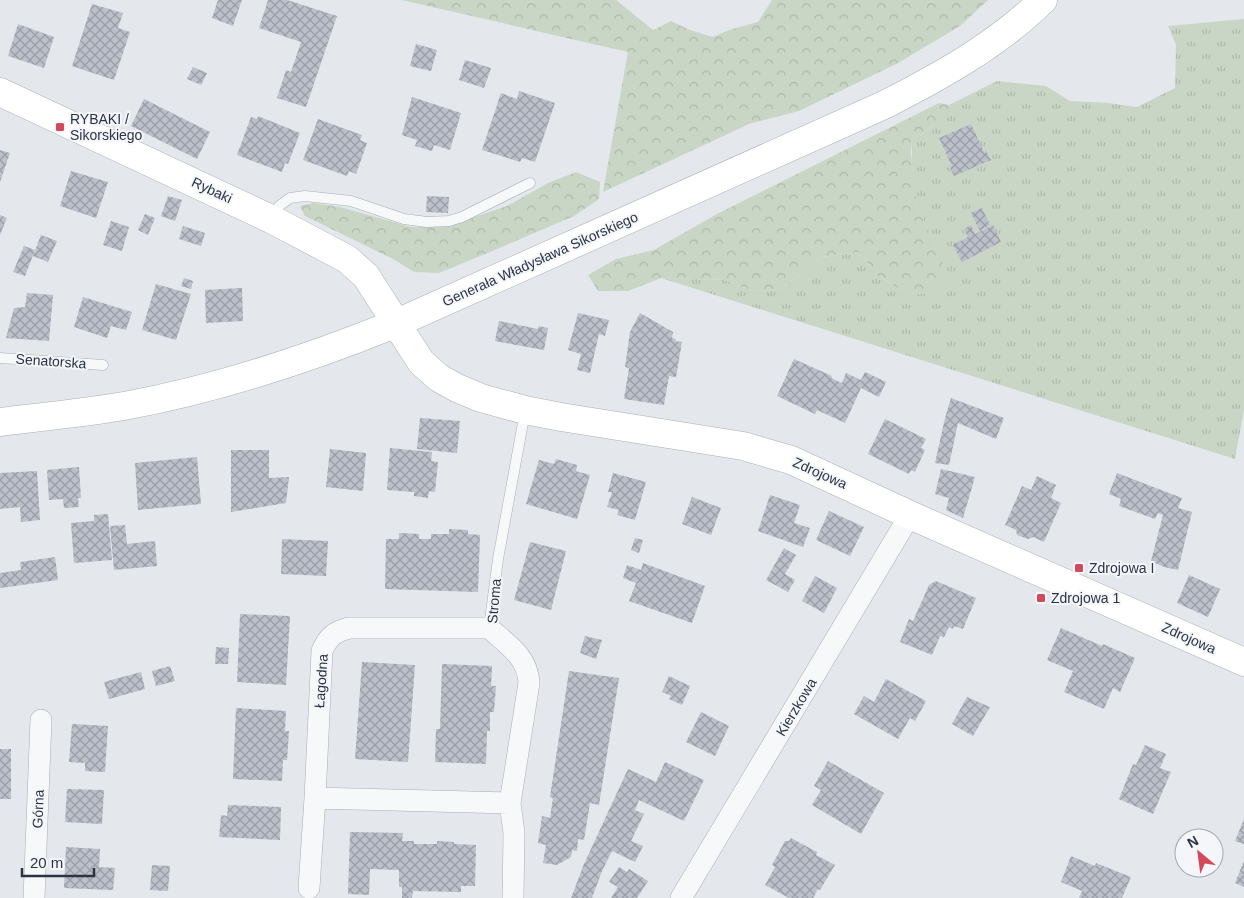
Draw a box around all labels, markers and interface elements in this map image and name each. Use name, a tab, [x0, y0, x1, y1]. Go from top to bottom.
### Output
place label: RYBAKI / Sikorskiego	[70, 111, 143, 143]
marker: RYBAKI / Sikorskiego	[54, 121, 66, 133]
street label: Rybaki	[189, 174, 235, 206]
street label: Generała Władysława Sikorskiego	[440, 208, 640, 310]
street label: Senatorska	[15, 351, 87, 371]
street label: Zdrojowa	[790, 454, 850, 492]
place label: Zdrojowa I	[1089, 560, 1154, 576]
marker: Zdrojowa I	[1073, 562, 1085, 574]
street label: Stroma	[484, 578, 504, 624]
place label: Zdrojowa 1	[1051, 590, 1120, 606]
marker: Zdrojowa 1	[1035, 592, 1047, 604]
street label: Zdrojowa	[1159, 619, 1219, 657]
street label: Łagodna	[311, 653, 331, 709]
street label: Kierzkowa	[773, 675, 820, 739]
street label: Górna	[29, 789, 47, 829]
north arrow	[1174, 828, 1224, 878]
text: N	[1184, 832, 1201, 851]
scale bar	[22, 846, 95, 878]
text: 20 m	[30, 854, 63, 871]

